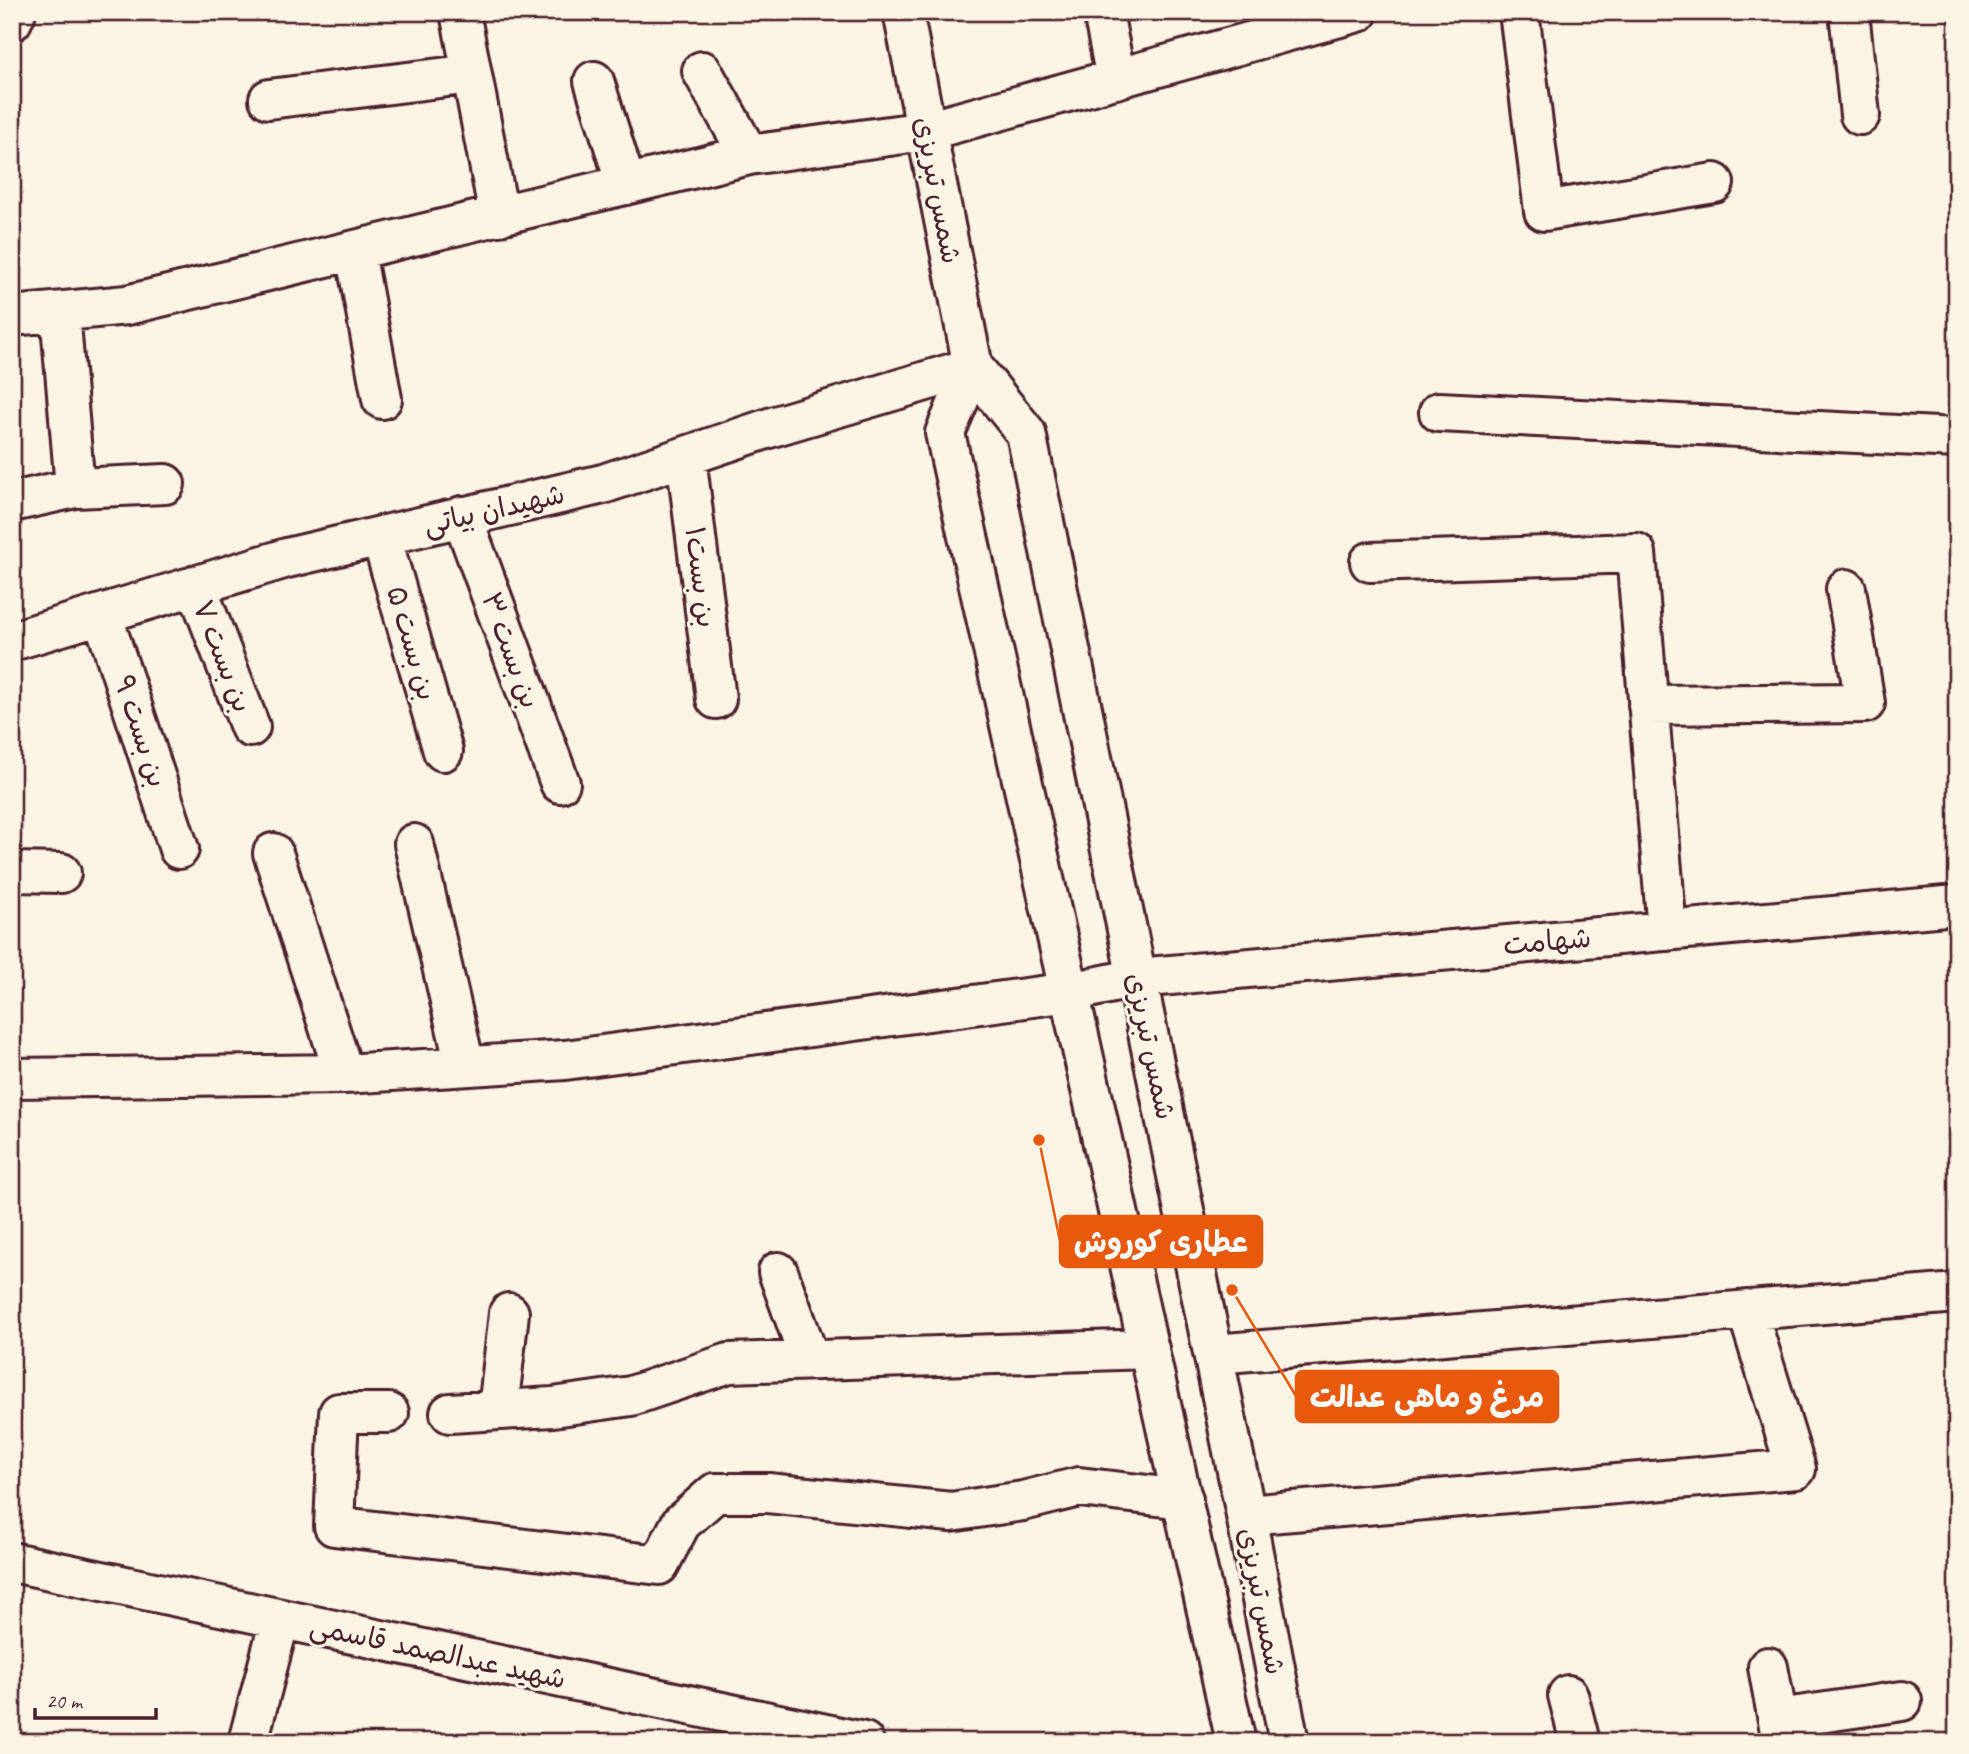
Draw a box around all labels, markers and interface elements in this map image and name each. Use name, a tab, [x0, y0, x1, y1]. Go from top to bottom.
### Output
street label: شمس تبریزی	[907, 113, 969, 267]
street label: شهیدان بیاتی	[420, 476, 568, 542]
street label: بن بست۱	[677, 525, 725, 629]
street label: بن بست ۵	[379, 582, 445, 704]
street label: بن بست ۳	[474, 587, 548, 713]
street label: بن بست ۷	[186, 595, 260, 717]
street label: بن بست ۹	[106, 671, 176, 791]
street label: شهامت	[1502, 920, 1592, 962]
street label: شمس تبریزی	[1118, 969, 1184, 1123]
callout: عطاری کوروش	[1060, 1216, 1262, 1267]
text: عطاری کوروش	[1074, 1223, 1248, 1261]
callout: مرغ و ماهی عدالت	[1296, 1371, 1558, 1422]
text: مرغ و ماهی عدالت	[1310, 1378, 1544, 1418]
street label: شمس تبریزی	[1231, 1524, 1293, 1678]
street label: شهید عبدالصمد قاسمی	[307, 1608, 569, 1696]
scale bar	[35, 1677, 156, 1721]
text: 20 m	[46, 1688, 84, 1714]

